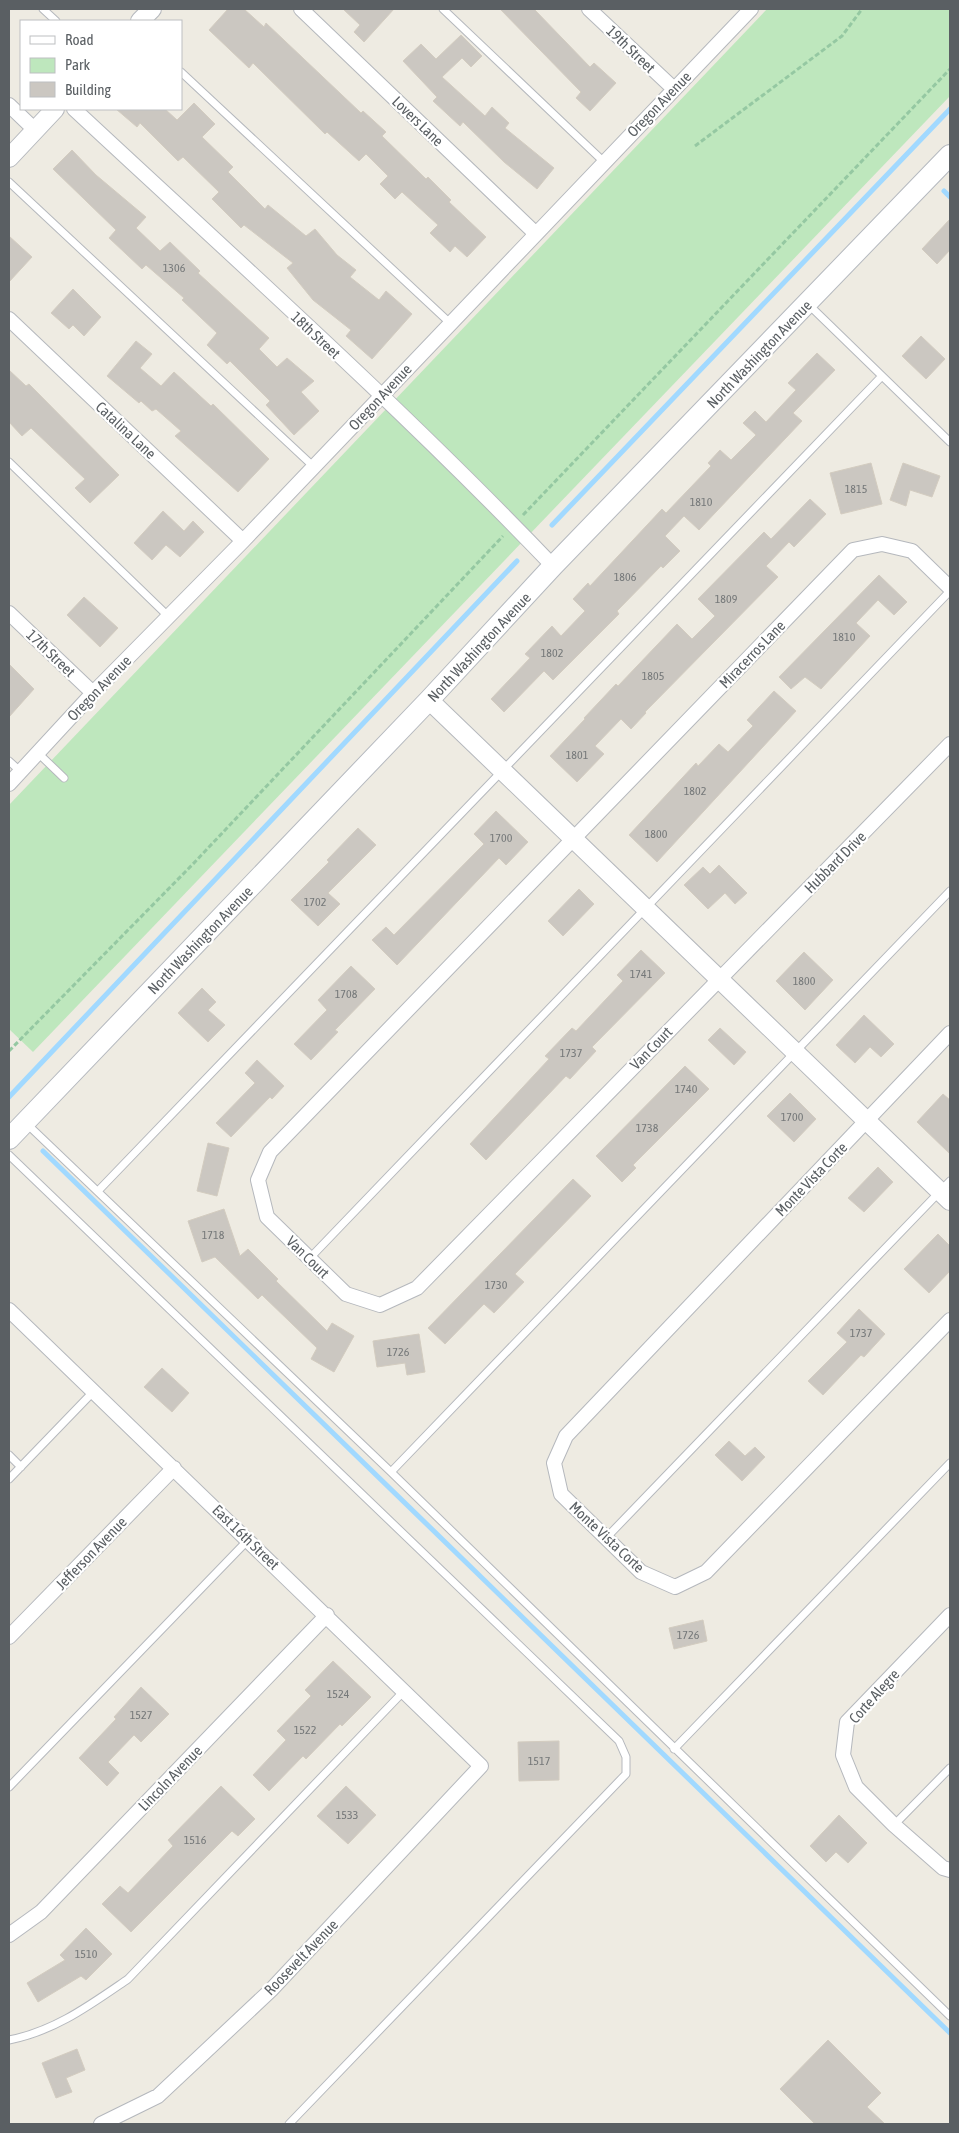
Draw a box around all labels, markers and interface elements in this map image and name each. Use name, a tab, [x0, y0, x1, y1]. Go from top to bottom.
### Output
legend	[20, 20, 182, 110]
street label: 19th Street	[603, 22, 659, 76]
text: Road	[65, 31, 94, 48]
text: Park	[65, 56, 90, 73]
street label: Oregon Avenue	[624, 68, 694, 140]
text: Building	[65, 81, 111, 98]
street label: Lovers Lane	[389, 93, 447, 150]
house number: 1306	[163, 261, 186, 275]
street label: North Washington Avenue	[703, 297, 815, 411]
street label: 18th Street	[288, 308, 344, 362]
street label: Oregon Avenue	[345, 360, 415, 434]
street label: Catalina Lane	[93, 398, 160, 462]
house number: 1815	[845, 482, 867, 496]
house number: 1810	[690, 495, 713, 509]
house number: 1806	[614, 570, 637, 584]
street label: North Washington Avenue	[424, 589, 534, 705]
house number: 1809	[715, 592, 738, 606]
street label: Miracerros Lane	[716, 617, 788, 691]
street label: 17th Street	[23, 626, 79, 680]
house number: 1810	[833, 630, 856, 644]
house number: 1802	[541, 646, 563, 660]
street label: Oregon Avenue	[64, 652, 134, 724]
house number: 1805	[642, 669, 664, 683]
house number: 1801	[566, 748, 589, 762]
house number: 1802	[684, 784, 706, 798]
house number: 1800	[645, 827, 668, 841]
street label: Hubbard Drive	[801, 828, 869, 896]
house number: 1700	[490, 831, 513, 845]
street label: North Washington Avenue	[144, 883, 256, 997]
house number: 1702	[304, 895, 326, 909]
house number: 1741	[630, 967, 653, 981]
house number: 1800	[793, 974, 816, 988]
house number: 1708	[335, 987, 358, 1001]
street label: Van Court	[627, 1023, 675, 1073]
house number: 1737	[560, 1046, 583, 1060]
house number: 1740	[675, 1082, 698, 1096]
house number: 1700	[781, 1110, 804, 1124]
house number: 1738	[636, 1121, 659, 1135]
street label: Monte Vista Corte	[772, 1138, 851, 1219]
house number: 1718	[202, 1228, 225, 1242]
street label: Van Court	[283, 1233, 333, 1281]
house number: 1730	[485, 1278, 508, 1292]
house number: 1737	[850, 1326, 873, 1340]
house number: 1726	[387, 1345, 410, 1359]
street label: Monte Vista Corte	[566, 1498, 648, 1576]
street label: East 16th Street	[209, 1501, 283, 1573]
street label: Jefferson Avenue	[52, 1513, 130, 1593]
house number: 1726	[677, 1628, 700, 1642]
street label: Corte Alegre	[845, 1665, 903, 1727]
house number: 1524	[327, 1687, 350, 1701]
house number: 1527	[130, 1708, 153, 1722]
house number: 1522	[294, 1723, 316, 1737]
street label: Lincoln Avenue	[135, 1742, 205, 1814]
house number: 1517	[528, 1754, 551, 1768]
house number: 1533	[336, 1808, 358, 1822]
house number: 1516	[184, 1833, 207, 1847]
street label: Roosevelt Avenue	[261, 1916, 341, 1998]
house number: 1510	[75, 1947, 98, 1961]

